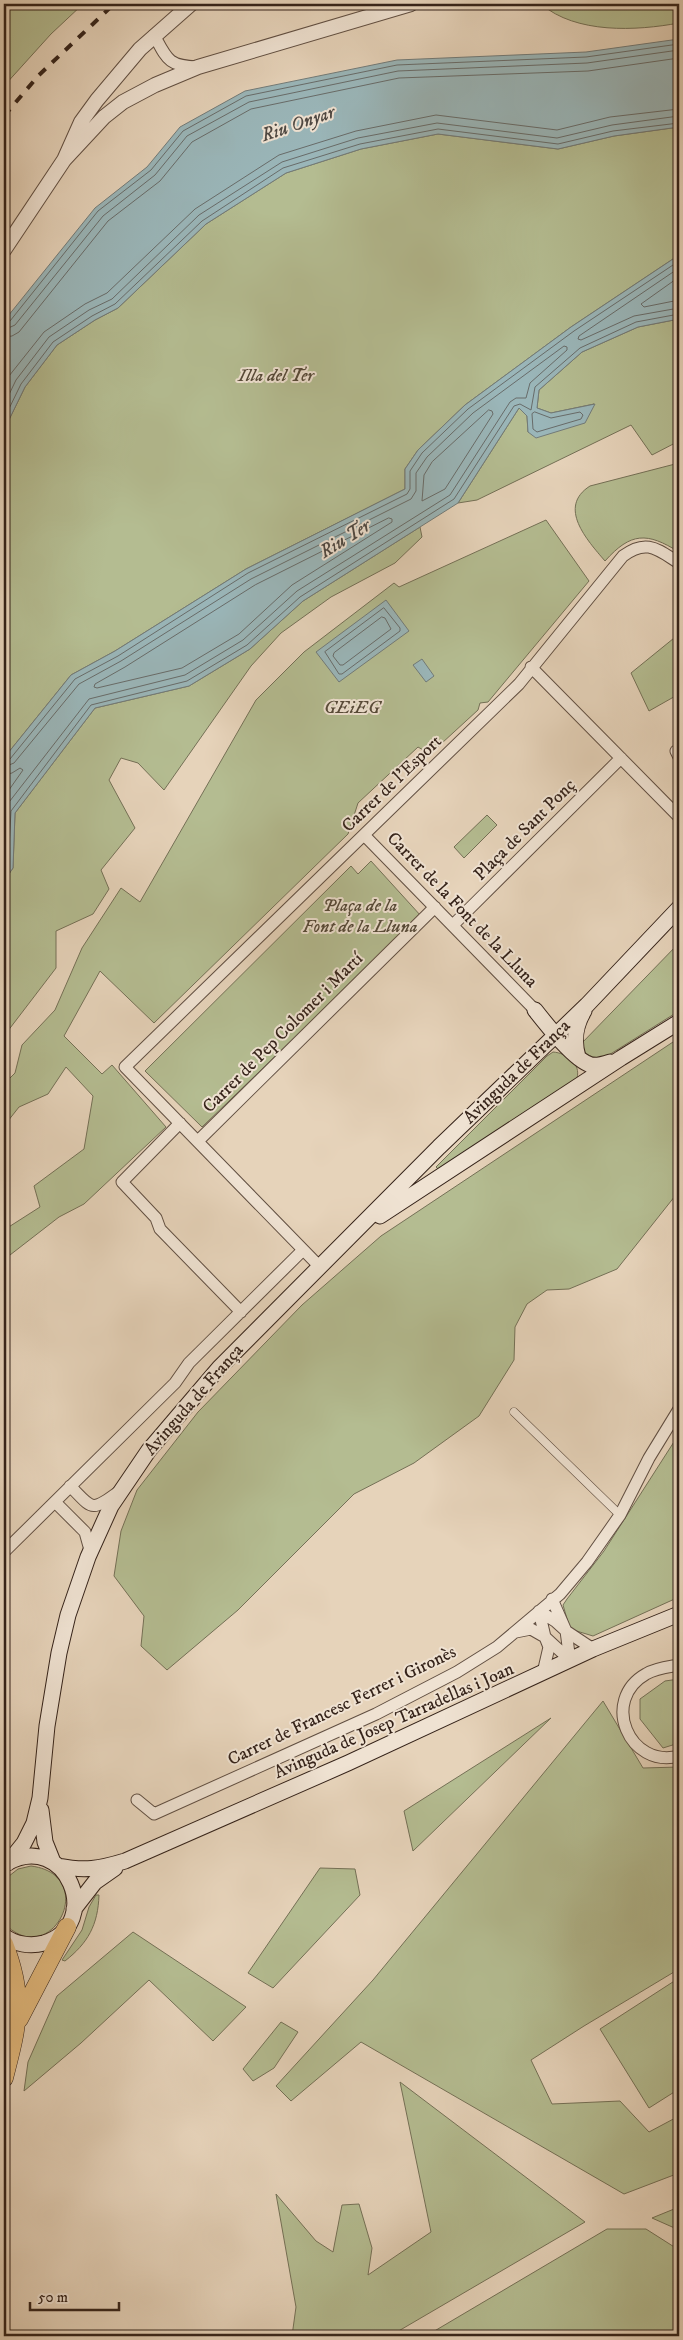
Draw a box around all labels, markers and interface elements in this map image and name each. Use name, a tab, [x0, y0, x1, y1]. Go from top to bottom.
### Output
water label: Riu Onyar	[257, 100, 340, 148]
park label: Illa del Ter	[237, 365, 315, 387]
water label: Riu Ter	[314, 513, 377, 564]
park label: GEiEG	[324, 697, 383, 719]
street label: Carrer de l'Esport	[338, 731, 447, 837]
street label: Plaça de Sant Ponç	[470, 774, 581, 885]
street label: Carrer de la Font de la Lluna	[382, 828, 542, 993]
park label: Plaça de la Font de la Lluna	[303, 895, 418, 938]
street label: Carrer de Pep Colomer i Martí	[198, 947, 369, 1118]
street label: Avinguda de França	[459, 1015, 575, 1129]
street label: Avinguda de França	[140, 1339, 249, 1460]
street label: Carrer de Francesc Ferrer i Gironès	[224, 1641, 460, 1771]
street label: Avinguda de Josep Tarradellas i Joan	[271, 1658, 518, 1784]
scale bar	[30, 2280, 119, 2312]
text: 50 m	[38, 2288, 68, 2307]

